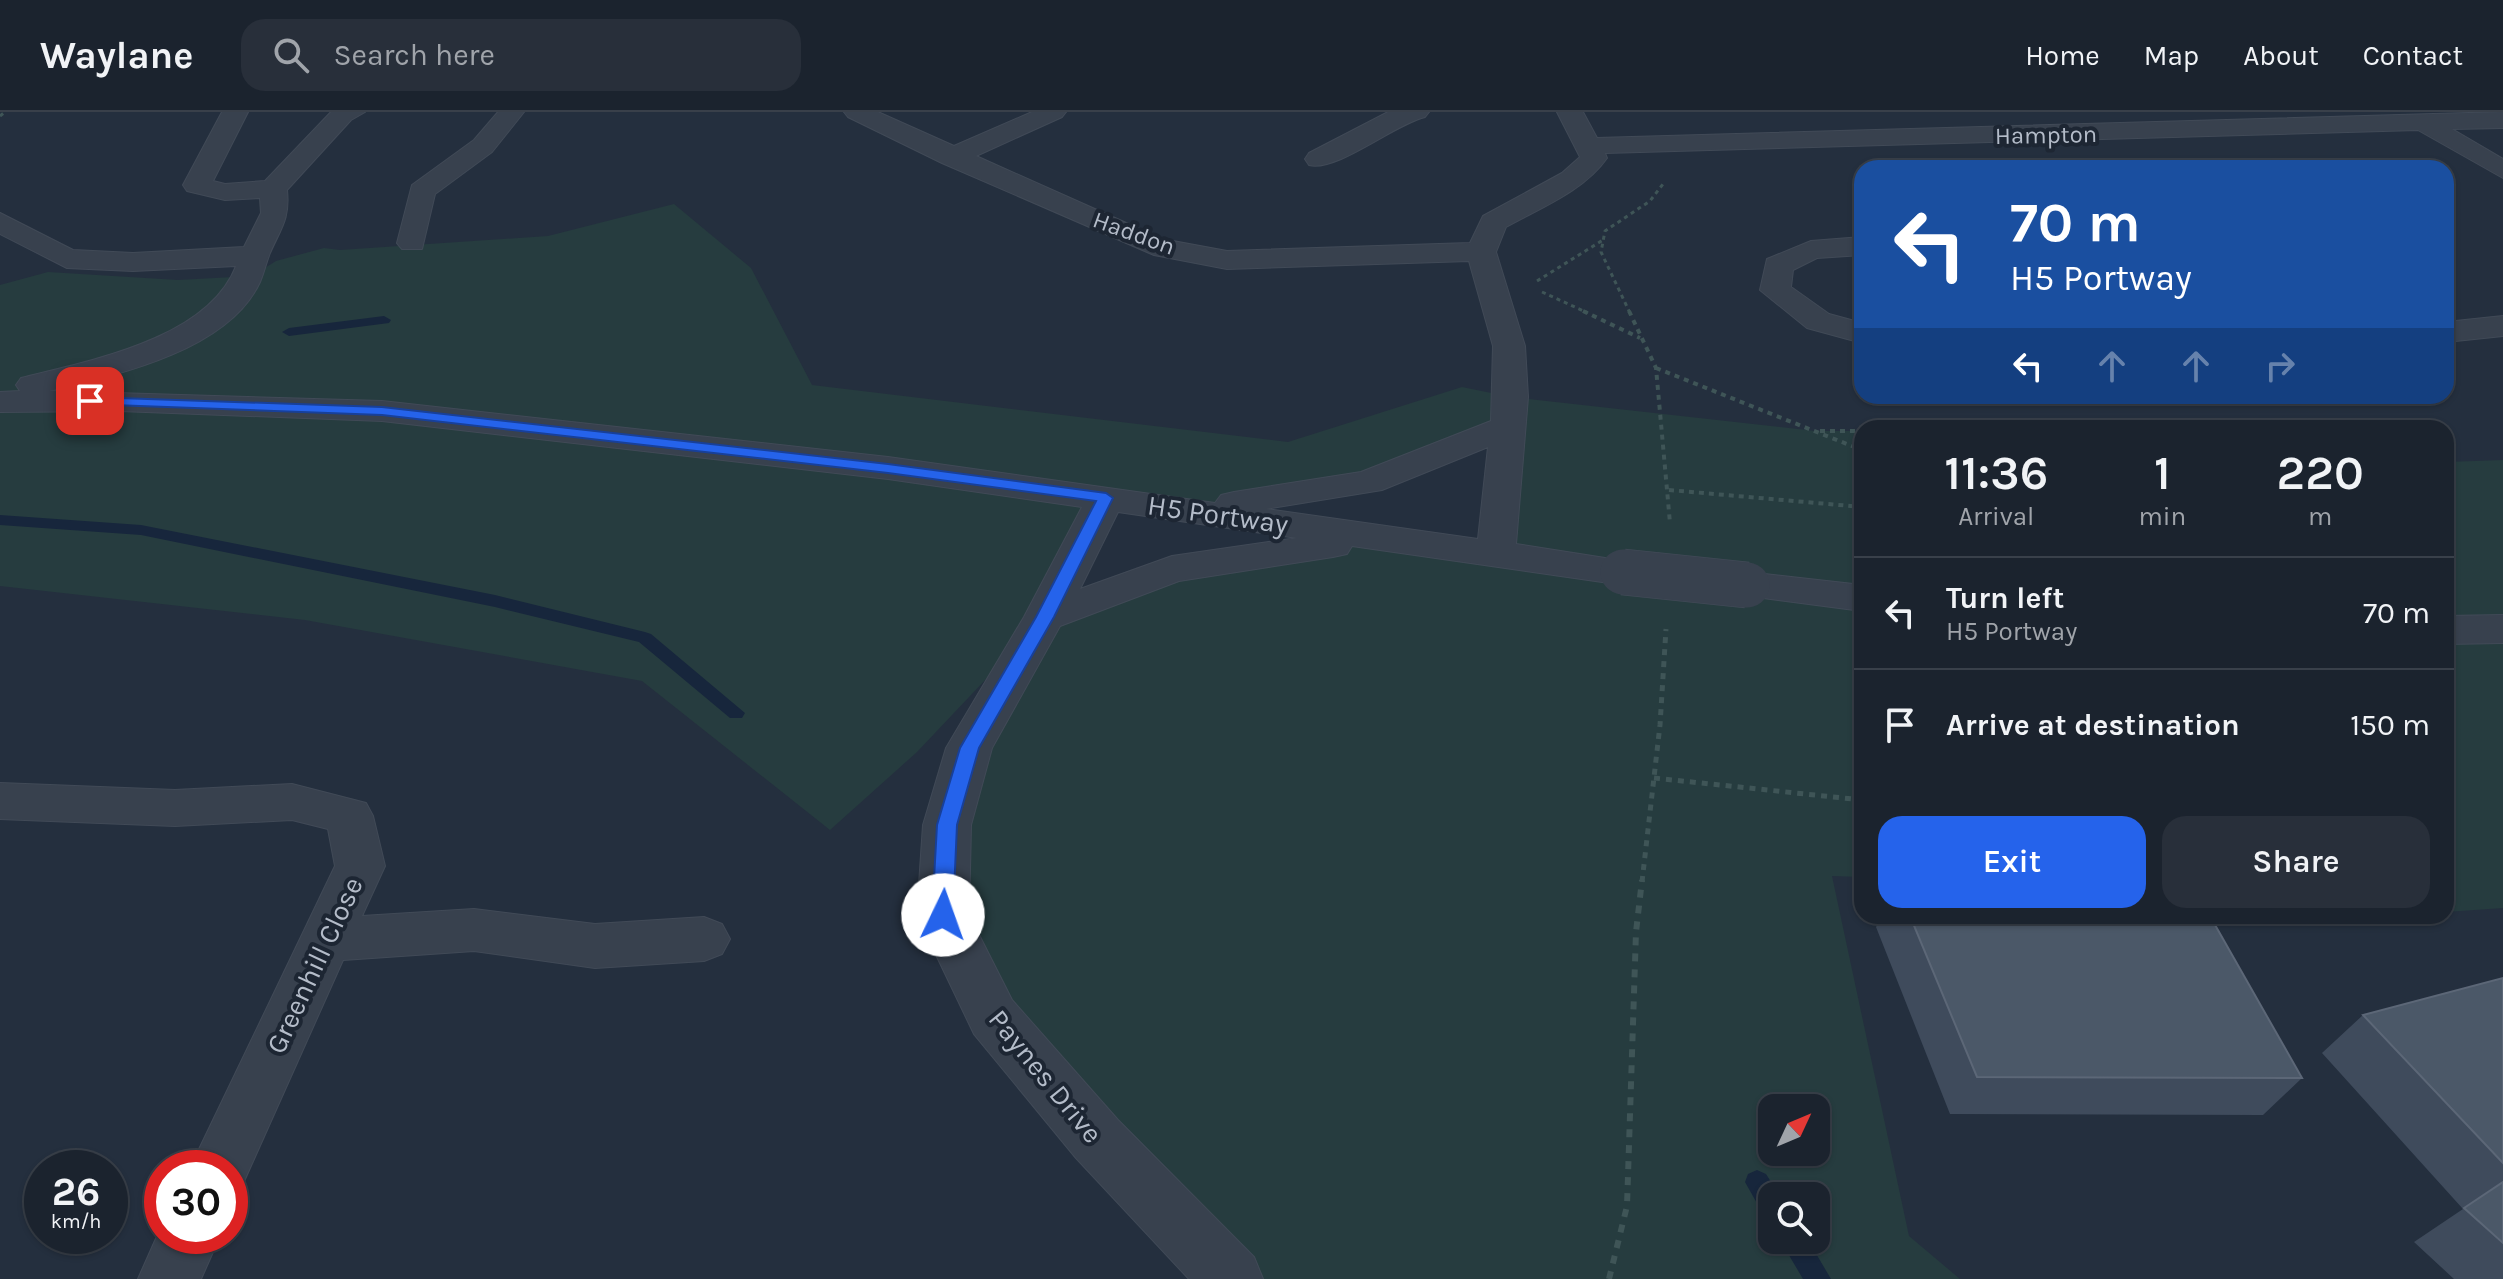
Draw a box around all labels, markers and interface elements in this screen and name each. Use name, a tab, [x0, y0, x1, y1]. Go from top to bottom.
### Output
search box	[241, 19, 801, 91]
text: Waylane	[40, 33, 193, 78]
icon: search	[269, 33, 313, 77]
text: Search here	[333, 37, 495, 73]
text: Home	[2025, 39, 2100, 72]
text: Map	[2144, 39, 2199, 72]
text: About	[2243, 39, 2319, 72]
text: Contact	[2363, 39, 2463, 72]
street label: Hampton	[1995, 120, 2097, 150]
text: 70 m	[2010, 190, 2141, 255]
icon: left	[1878, 192, 1982, 296]
street label: Haddon	[1089, 205, 1179, 261]
text: H5 Portway	[2010, 257, 2192, 299]
icon: left	[2006, 344, 2050, 388]
icon: ahead	[2090, 344, 2134, 388]
icon: ahead	[2174, 344, 2218, 388]
icon: right	[2258, 344, 2302, 388]
pin	[56, 367, 124, 435]
icon: arrive	[68, 379, 112, 423]
text: 11:36	[1944, 445, 2048, 501]
text: 1	[2154, 445, 2171, 501]
text: 220	[2277, 445, 2364, 501]
street label: H5 Portway	[1146, 488, 1290, 541]
text: Arrival	[1958, 501, 2034, 532]
text: min	[2139, 501, 2186, 532]
text: m	[2308, 501, 2332, 532]
text: Turn left	[1946, 580, 2064, 616]
icon: left	[1878, 591, 1922, 635]
text: 70 m	[2363, 595, 2430, 631]
text: H5 Portway	[1946, 616, 2077, 647]
icon: arrive	[1878, 703, 1922, 747]
text: Arrive at destination	[1946, 707, 2240, 743]
text: 150 m	[2350, 707, 2430, 743]
button: Exit	[1878, 816, 2146, 908]
button: Share	[2162, 816, 2430, 908]
street label: Greenhill Close	[259, 872, 370, 1059]
position arrow	[901, 873, 985, 957]
street label: Paynes Drive	[982, 1003, 1109, 1150]
north arrow	[1758, 1094, 1830, 1166]
map controls	[1758, 1094, 1830, 1254]
speed limit sign: 30	[144, 1150, 248, 1254]
text: 26	[52, 1168, 100, 1215]
button: search	[1758, 1182, 1830, 1254]
text: km/h	[51, 1210, 101, 1233]

